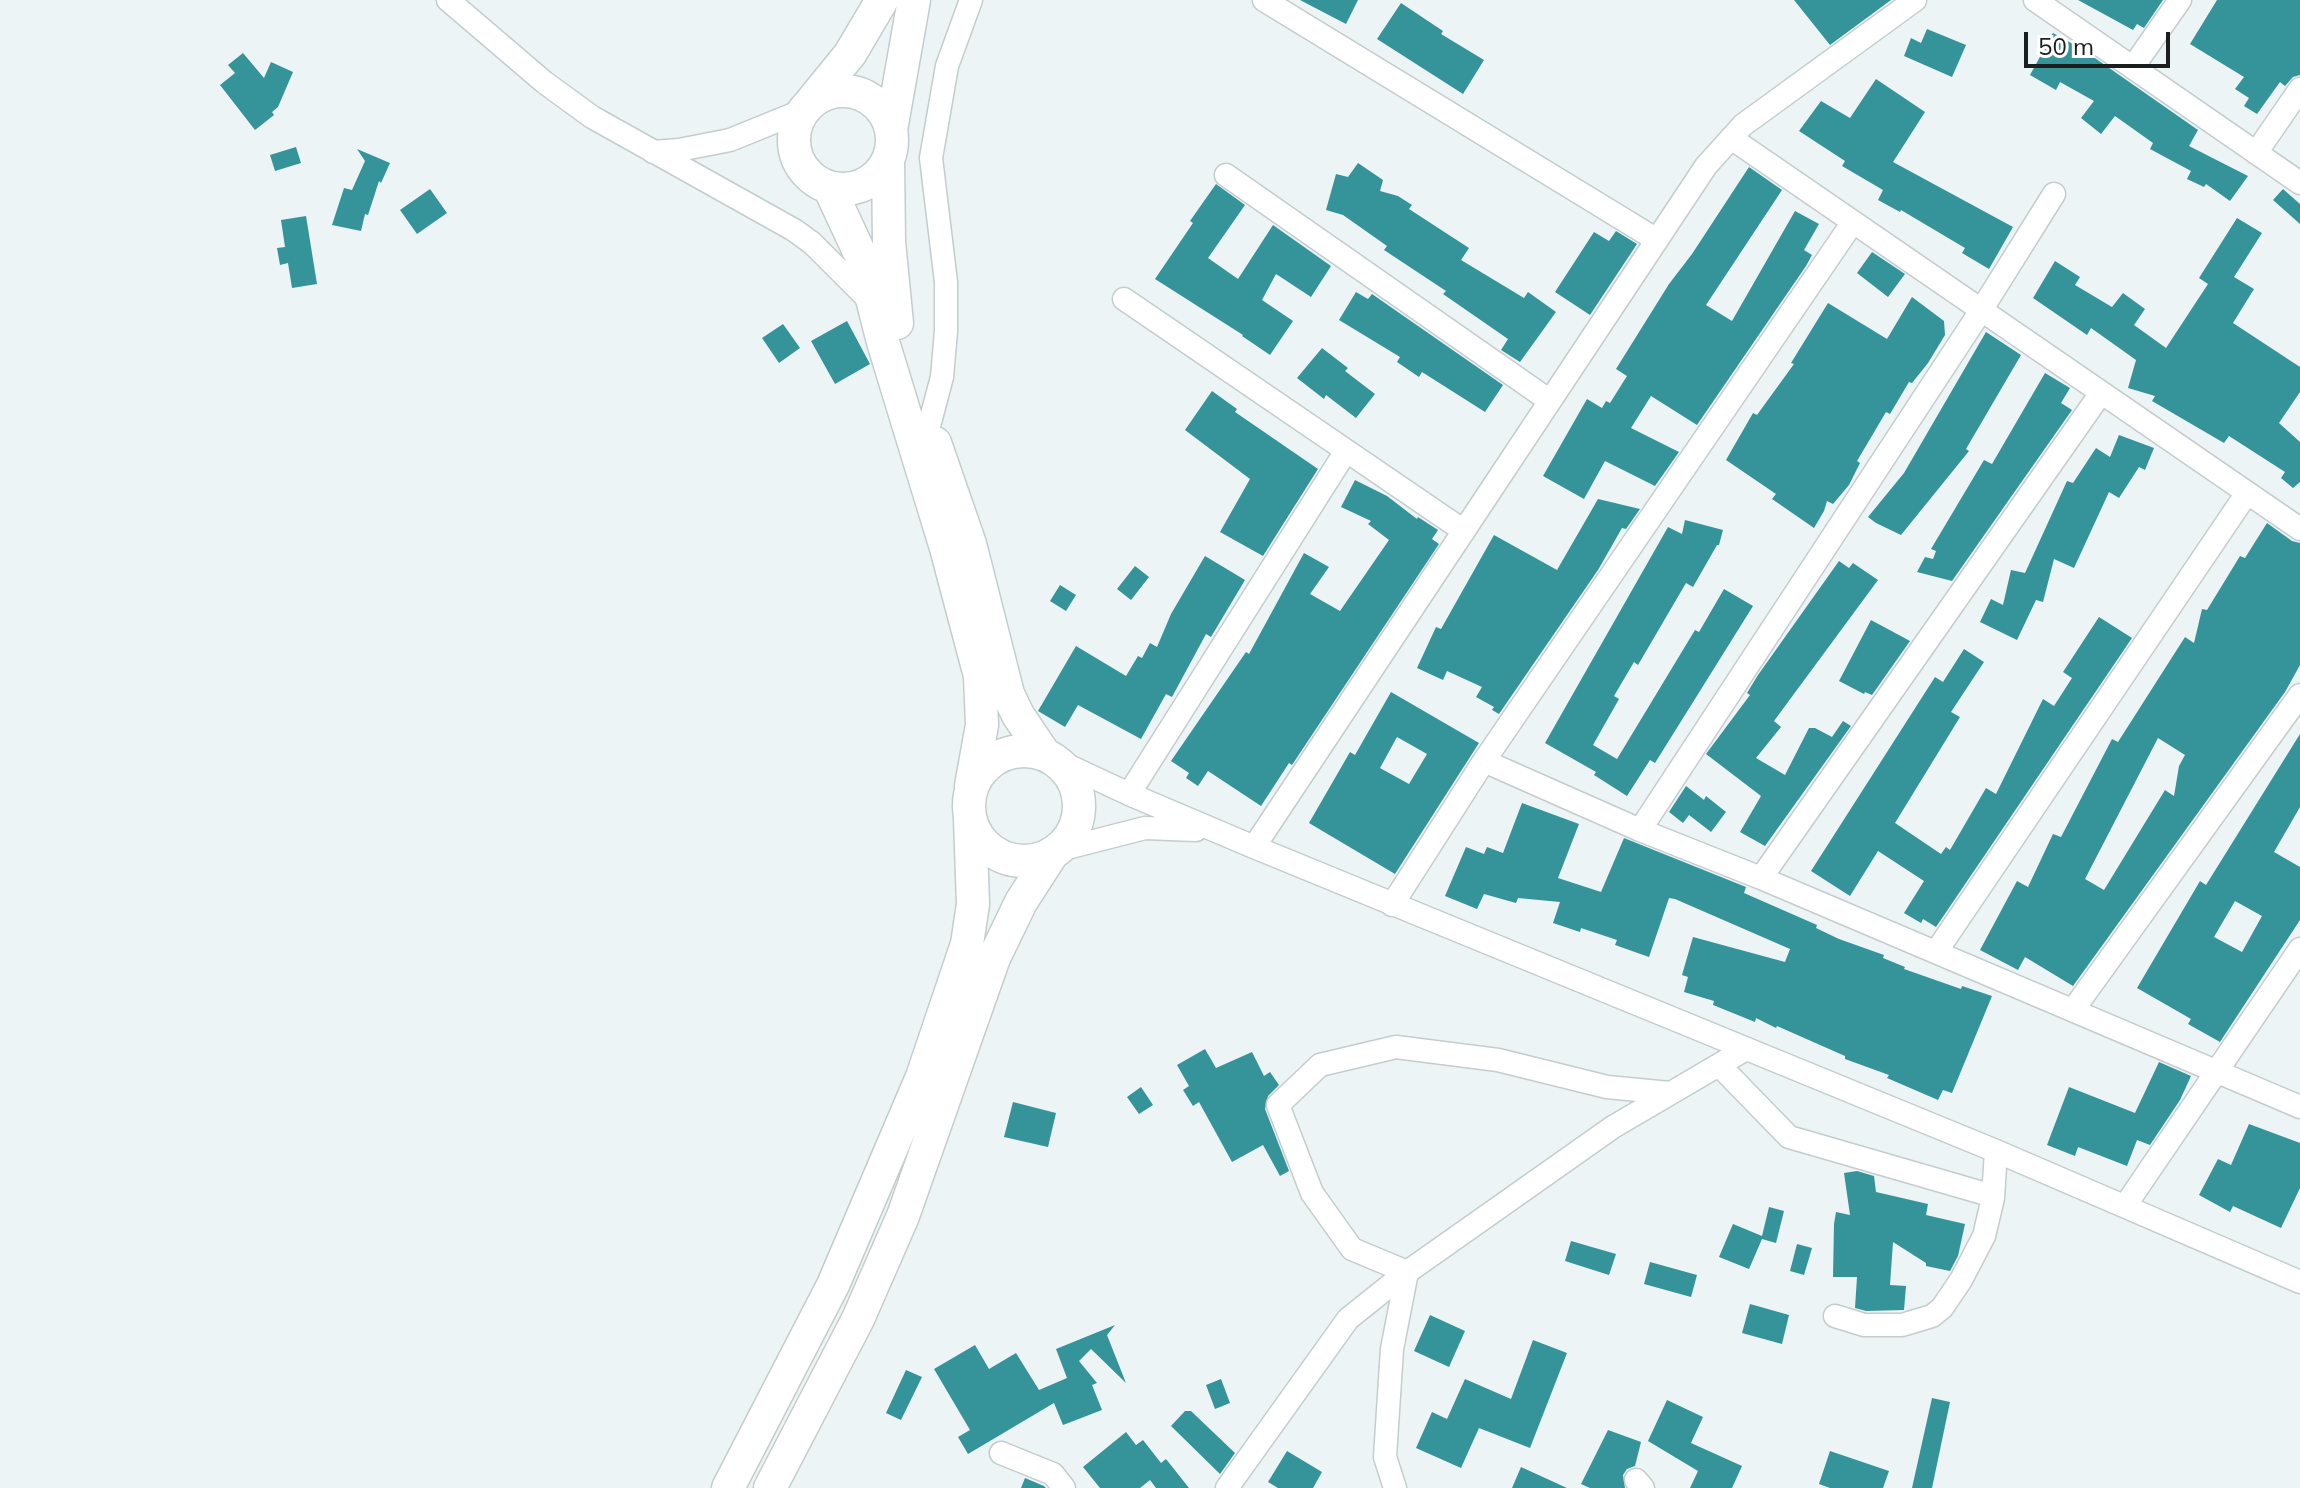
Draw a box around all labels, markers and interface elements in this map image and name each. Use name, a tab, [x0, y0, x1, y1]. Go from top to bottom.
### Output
scale bar	[2028, 16, 2174, 66]
text: 50 m	[2038, 31, 2094, 61]

